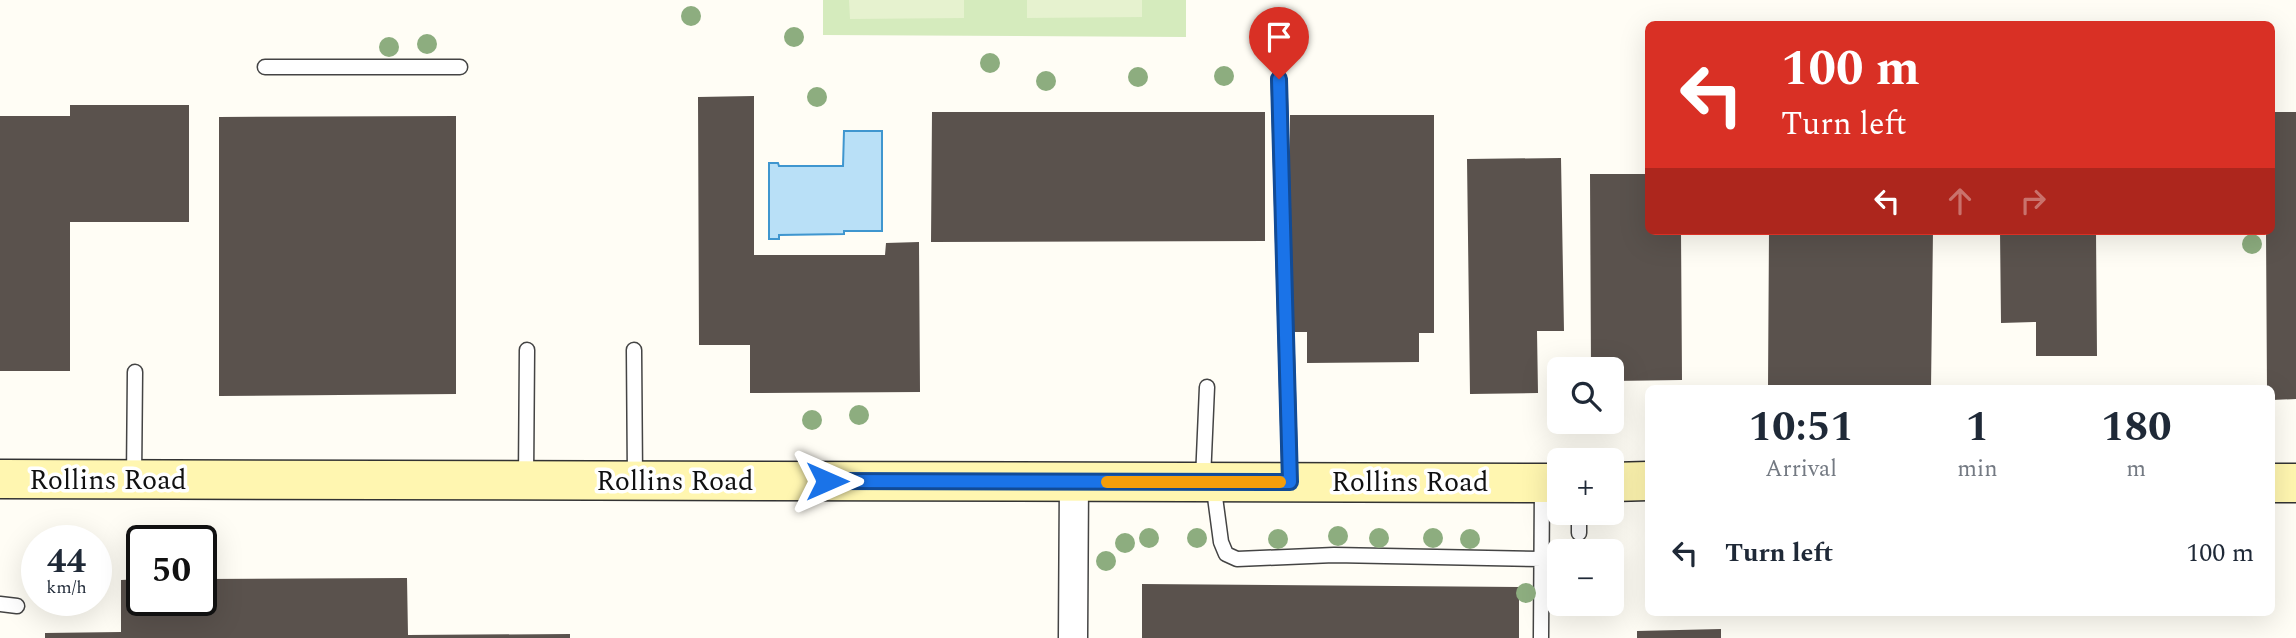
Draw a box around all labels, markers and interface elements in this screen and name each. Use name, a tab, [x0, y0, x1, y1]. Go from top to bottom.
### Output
pin	[1249, 7, 1309, 79]
icon: arrive	[1260, 18, 1298, 56]
text: 100 m	[1781, 32, 1920, 107]
icon: left	[1666, 49, 1757, 140]
text: Turn left	[1781, 100, 1907, 149]
icon: left	[1868, 182, 1906, 220]
icon: ahead	[1941, 182, 1979, 220]
icon: right	[2014, 182, 2052, 220]
map controls	[1547, 357, 1624, 616]
button: search	[1547, 357, 1624, 434]
text: 10:51	[1748, 396, 1854, 459]
text: 1	[1966, 396, 1989, 459]
text: 180	[2101, 396, 2172, 459]
position arrow	[790, 444, 864, 518]
button: +	[1547, 448, 1624, 525]
text: Arrival	[1765, 452, 1837, 487]
text: min	[1957, 452, 1998, 487]
text: m	[2126, 452, 2146, 487]
street label: Rollins Road	[29, 459, 187, 502]
street label: Rollins Road	[596, 460, 754, 503]
street label: Rollins Road	[1331, 461, 1489, 504]
speed limit sign: 50	[126, 525, 217, 616]
text: Turn left	[1725, 533, 1833, 573]
text: 100 m	[2186, 533, 2254, 573]
icon: left	[1666, 534, 1704, 572]
text: 44	[47, 535, 86, 588]
button: −	[1547, 539, 1624, 616]
text: km/h	[46, 574, 87, 601]

